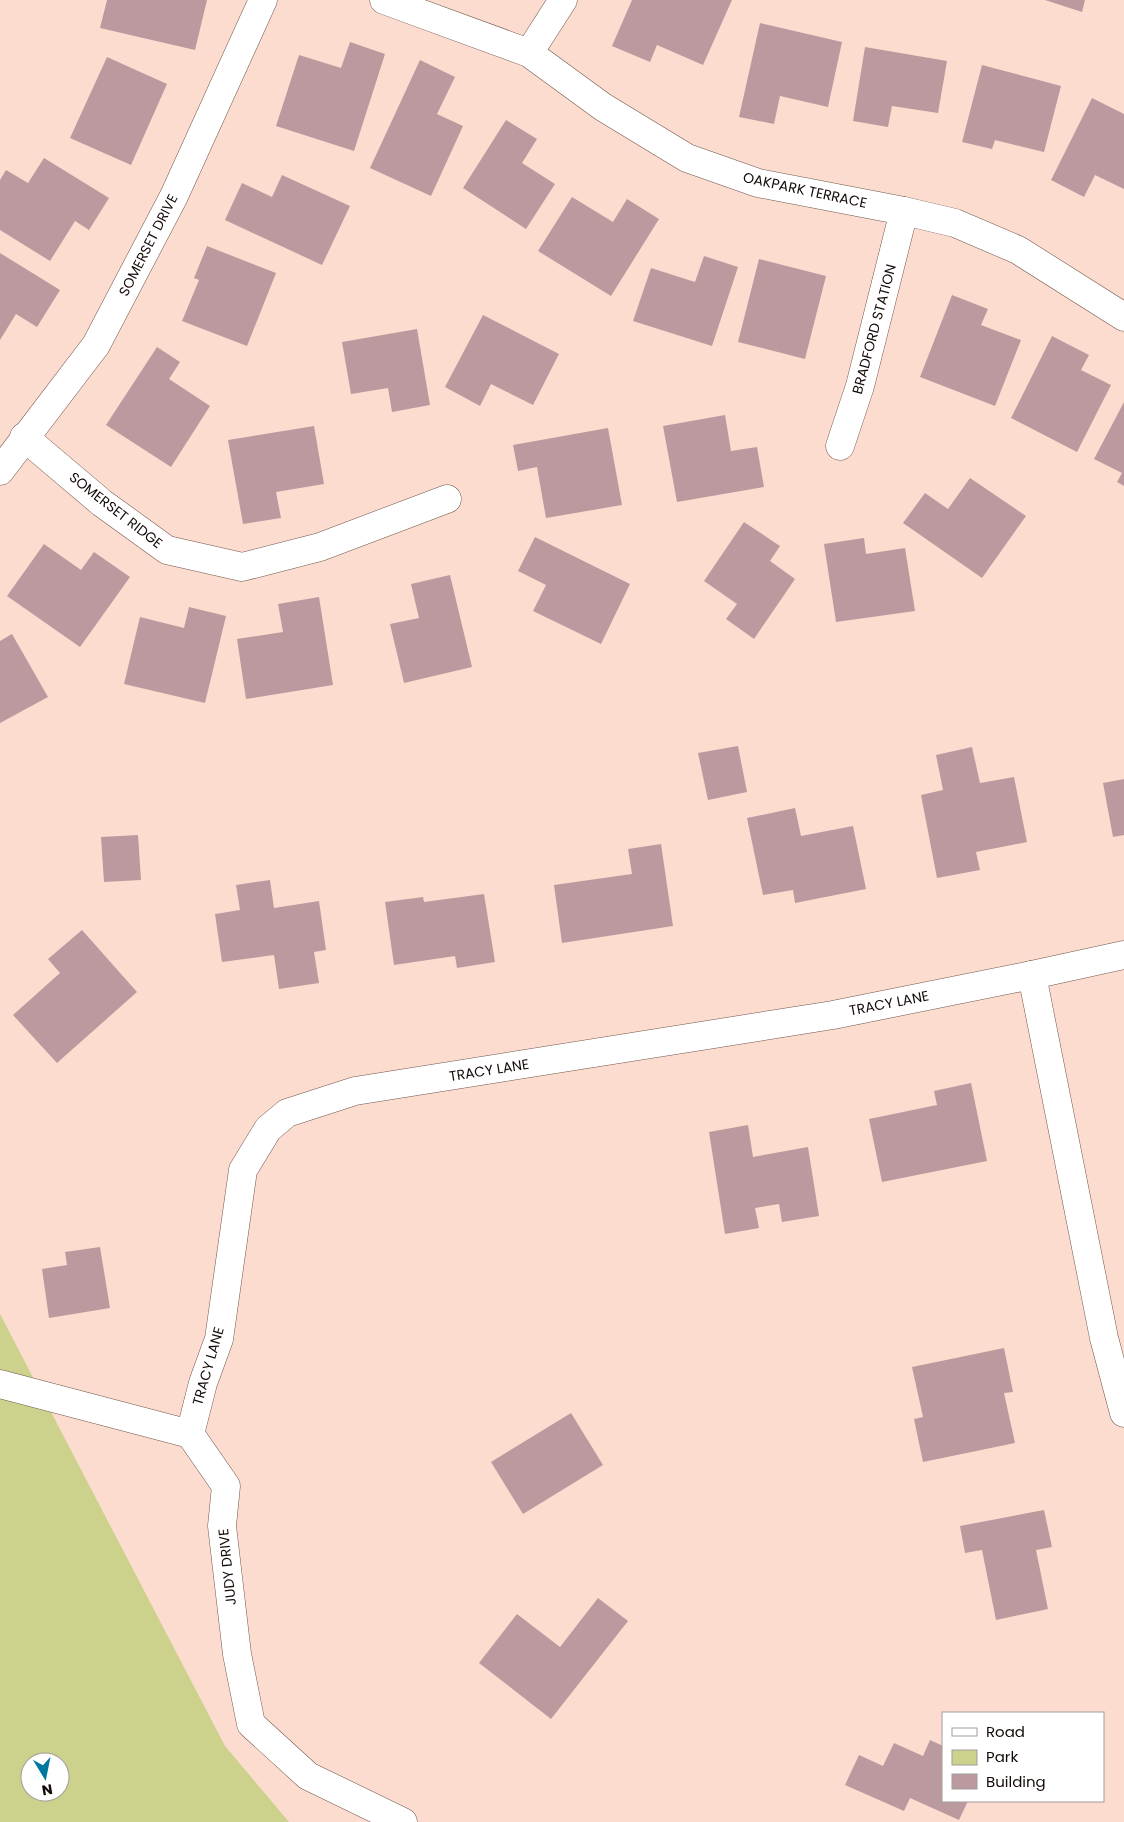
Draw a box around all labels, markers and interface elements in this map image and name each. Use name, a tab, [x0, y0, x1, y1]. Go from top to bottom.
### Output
street label: OAKPARK TERRACE	[741, 167, 869, 213]
street label: SOMERSET DRIVE	[114, 190, 182, 300]
street label: BRADFORD STATION	[847, 262, 901, 396]
street label: SOMERSET RIDGE	[65, 467, 167, 553]
street label: TRACY LANE	[847, 985, 931, 1021]
street label: TRACY LANE	[448, 1054, 530, 1086]
street label: TRACY LANE	[187, 1324, 229, 1408]
street label: JUDY DRIVE	[213, 1528, 241, 1606]
legend	[942, 1712, 1104, 1802]
text: Road	[986, 1721, 1025, 1742]
text: Park	[986, 1746, 1018, 1767]
north arrow	[20, 1752, 70, 1802]
text: Building	[986, 1771, 1046, 1792]
text: N	[40, 1779, 54, 1801]

